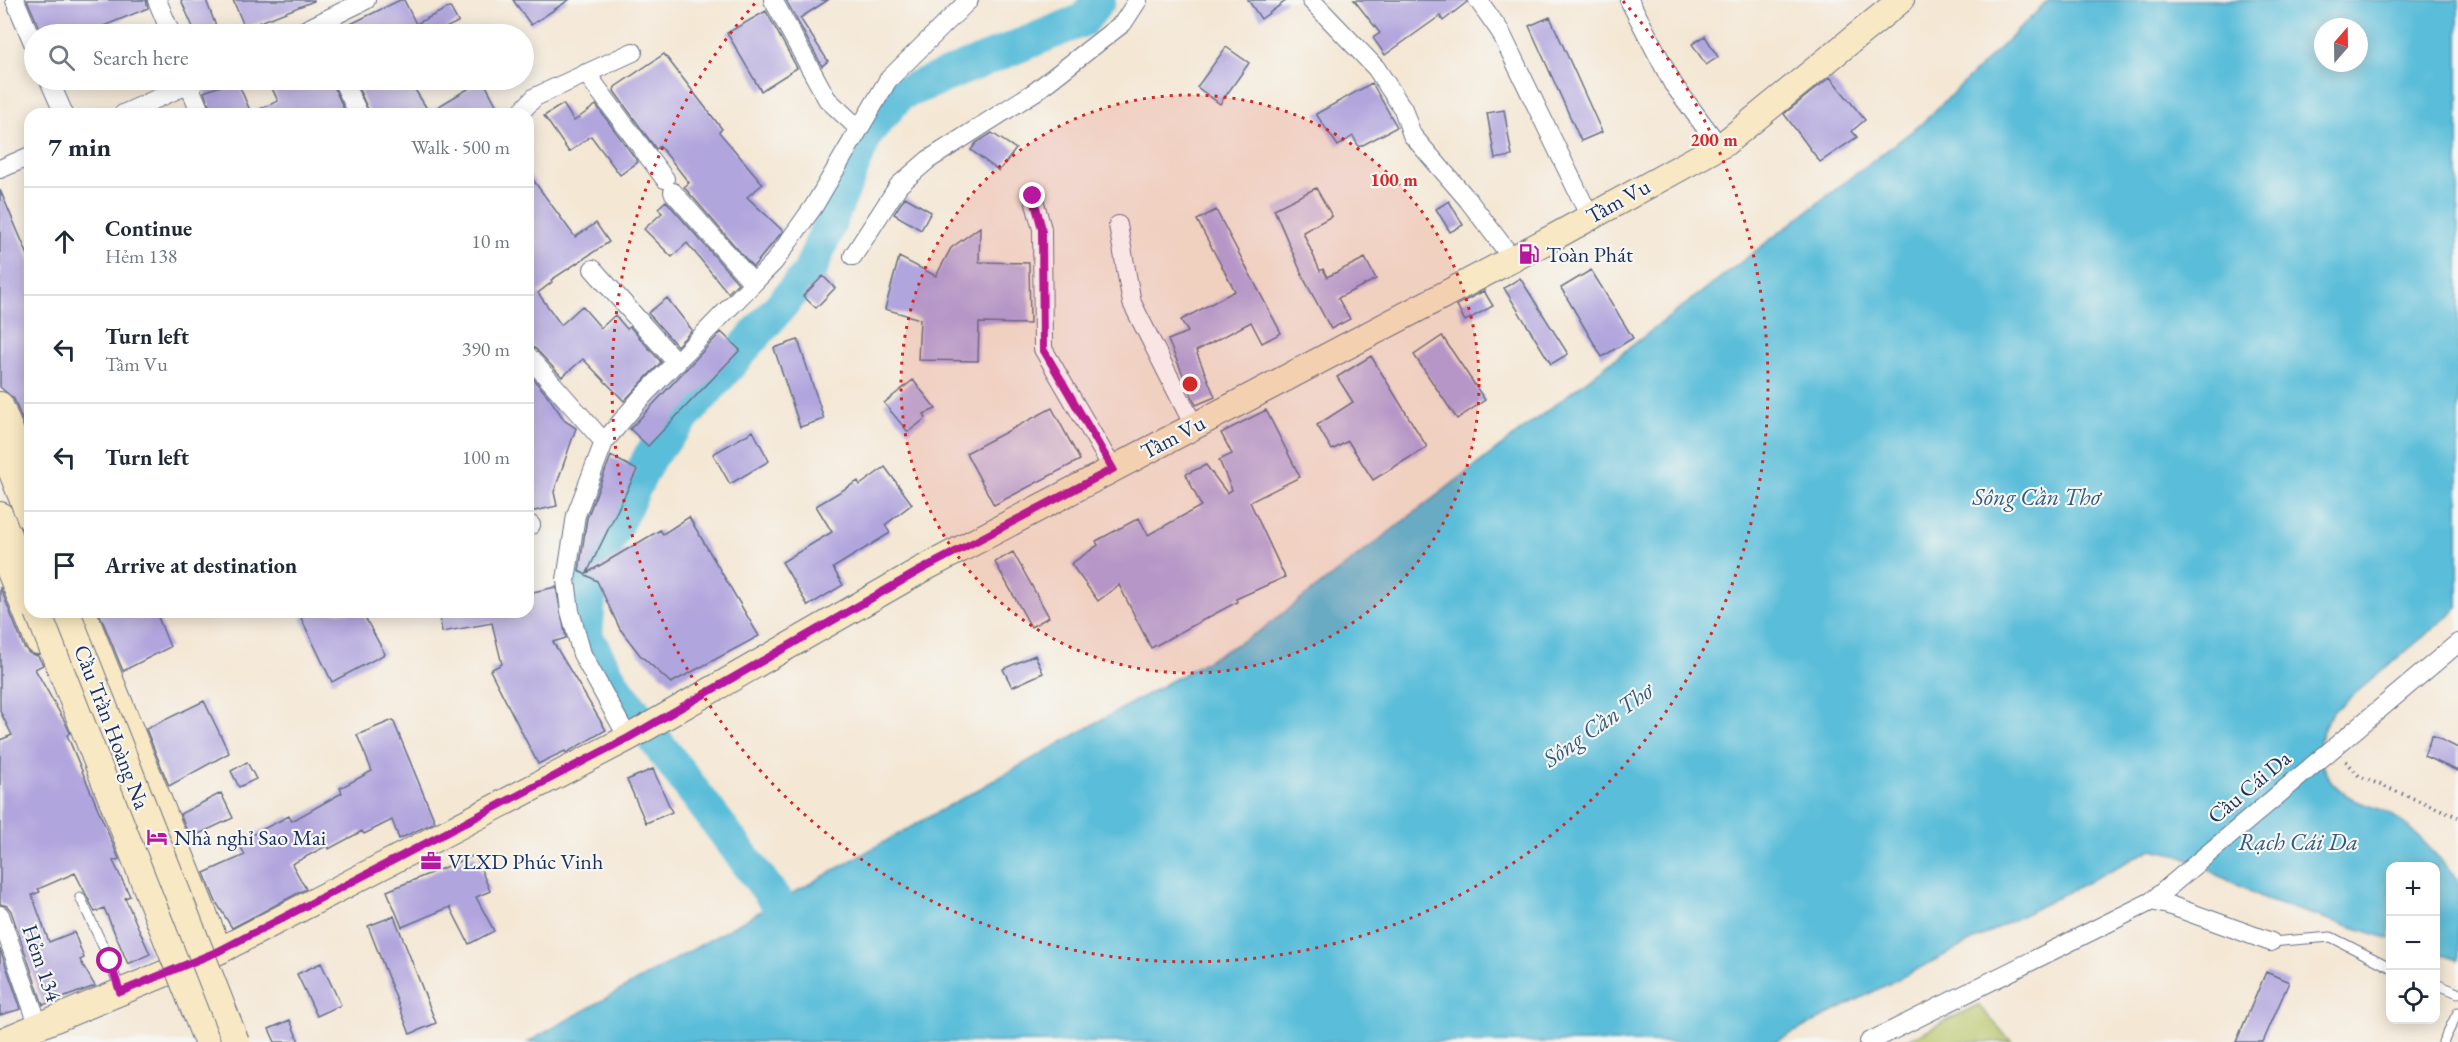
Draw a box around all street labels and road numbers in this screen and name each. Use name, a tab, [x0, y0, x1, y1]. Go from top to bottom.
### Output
street label: Tầm Vu	[1581, 171, 1656, 230]
street label: Tầm Vu	[1136, 408, 1211, 466]
street label: Cầu Trần Hoàng Na	[67, 641, 157, 814]
street label: Cầu Cái Da	[2201, 744, 2297, 830]
street label: Hẻm 134	[15, 921, 69, 1006]

